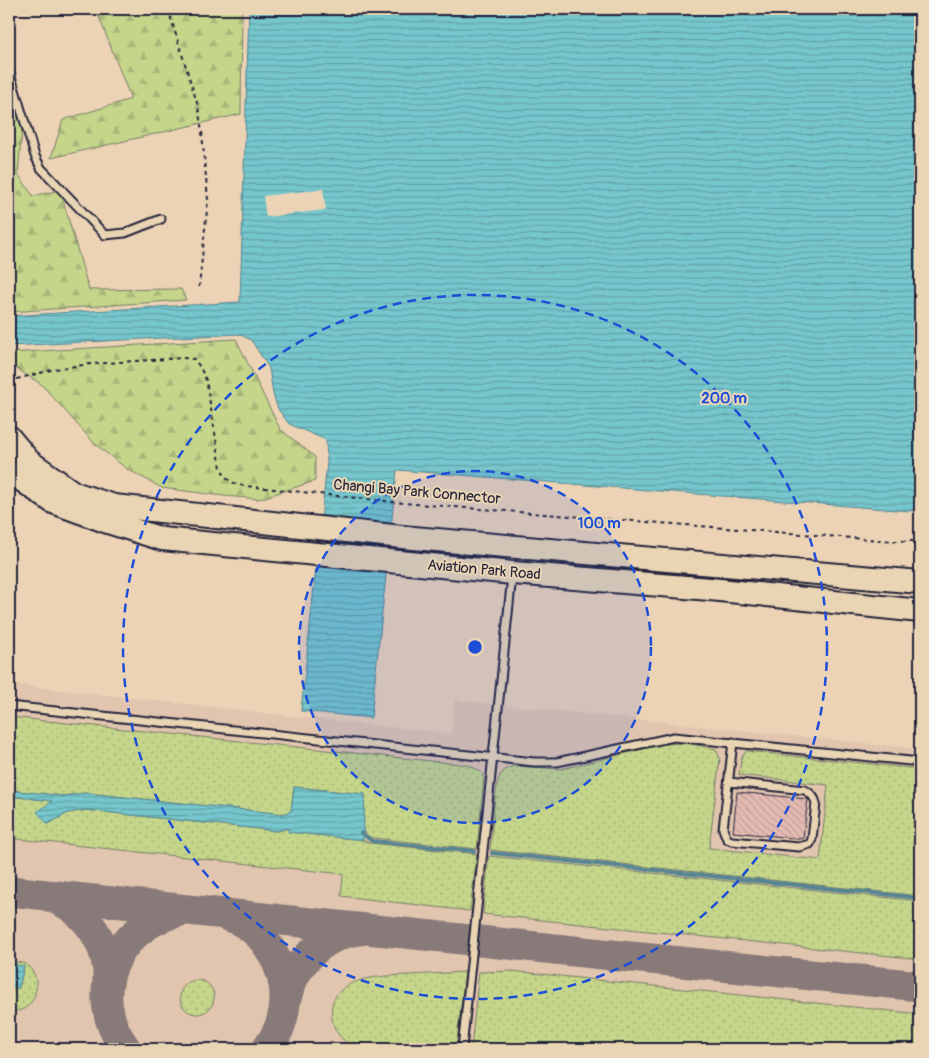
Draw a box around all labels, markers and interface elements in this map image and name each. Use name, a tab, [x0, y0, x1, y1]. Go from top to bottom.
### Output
text: 200 m	[701, 389, 747, 408]
street label: Changi Bay Park Connector	[332, 475, 502, 509]
text: 100 m	[578, 514, 620, 533]
street label: Aviation Park Road	[427, 556, 541, 584]
centre of rings	[466, 638, 484, 656]

